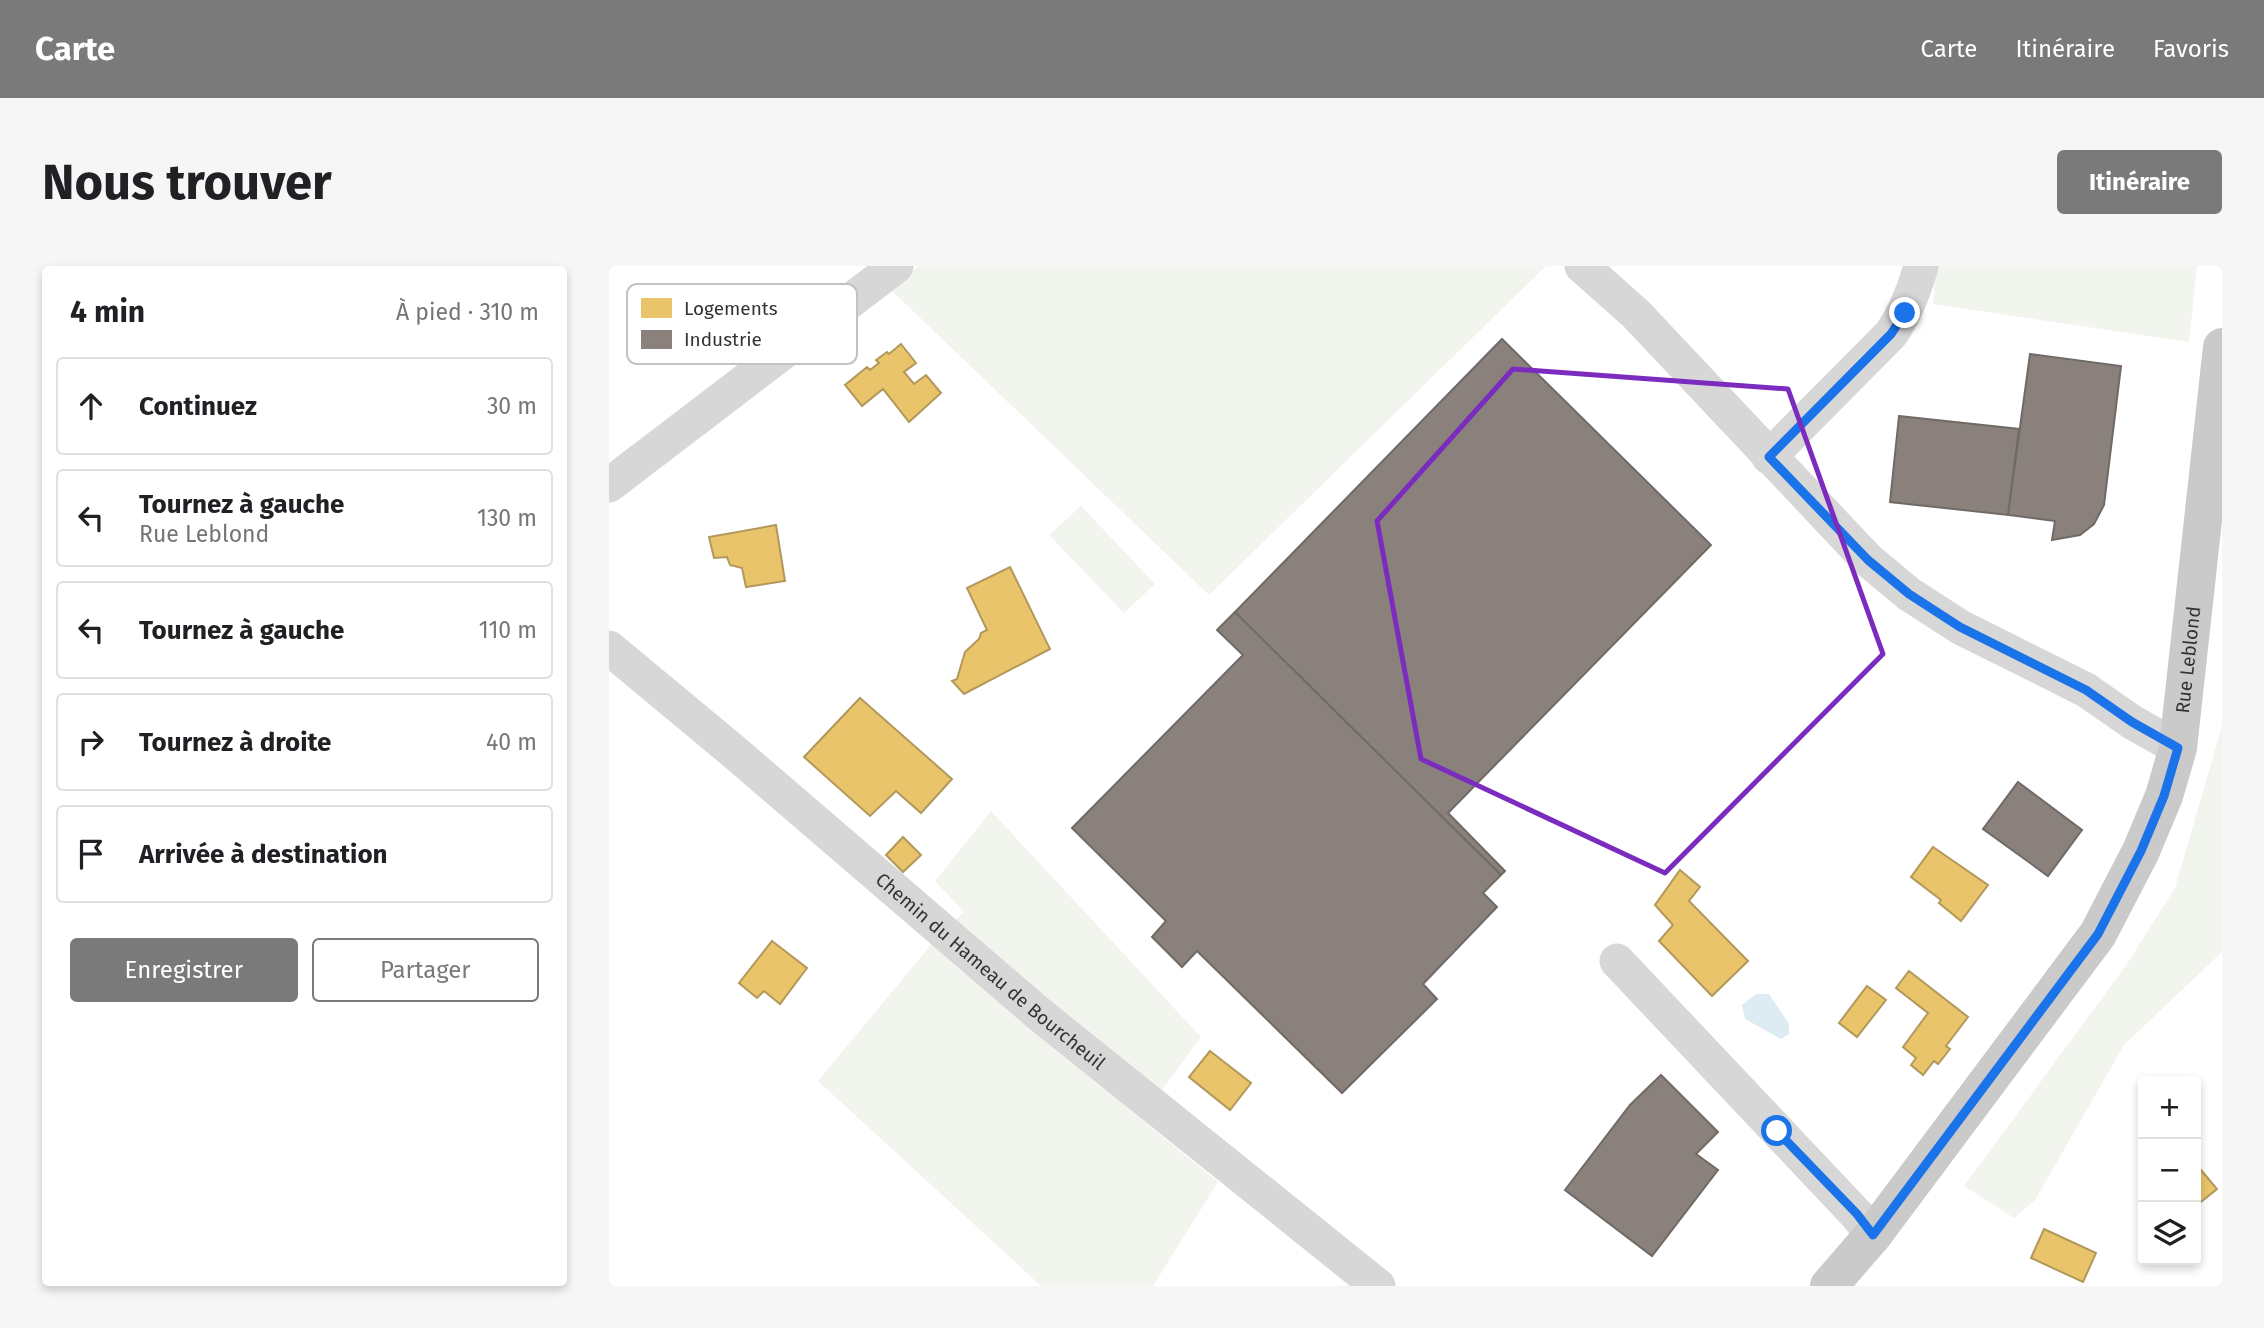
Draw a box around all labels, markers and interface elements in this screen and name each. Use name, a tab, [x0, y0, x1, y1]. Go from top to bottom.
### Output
text: Carte	[35, 29, 115, 69]
text: Carte	[1921, 35, 1977, 63]
text: Itinéraire	[2015, 35, 2115, 63]
text: Favoris	[2153, 35, 2229, 63]
button: Itinéraire	[2057, 150, 2222, 214]
text: Nous trouver	[42, 153, 332, 212]
legend	[627, 284, 857, 364]
text: 4 min	[70, 294, 145, 330]
text: Logements	[684, 297, 778, 320]
route end	[1889, 297, 1920, 328]
text: À pied · 310 m	[396, 298, 539, 326]
text: Industrie	[684, 328, 762, 351]
icon: ahead	[72, 387, 110, 425]
text: Continuez	[139, 391, 257, 422]
text: 30 m	[487, 392, 537, 420]
text: Tournez à gauche	[139, 489, 344, 520]
icon: left	[72, 499, 110, 537]
text: 130 m	[477, 504, 537, 532]
text: Rue Leblond	[139, 520, 269, 548]
street label: Rue Leblond	[2170, 605, 2205, 715]
icon: left	[72, 611, 110, 649]
text: Tournez à gauche	[139, 615, 344, 646]
text: 110 m	[479, 616, 537, 644]
icon: right	[72, 723, 110, 761]
text: Tournez à droite	[139, 727, 331, 758]
text: 40 m	[486, 728, 537, 756]
icon: arrive	[72, 835, 110, 873]
text: Arrivée à destination	[139, 839, 388, 870]
street label: Chemin du Hameau de Bourcheuil	[871, 867, 1111, 1074]
button: Enregistrer	[70, 938, 298, 1002]
button: Partager	[312, 938, 539, 1002]
map controls	[2138, 1076, 2201, 1265]
button: +	[2138, 1076, 2201, 1139]
route start	[1761, 1115, 1792, 1146]
button: −	[2138, 1139, 2201, 1202]
button: layers	[2138, 1202, 2201, 1265]

